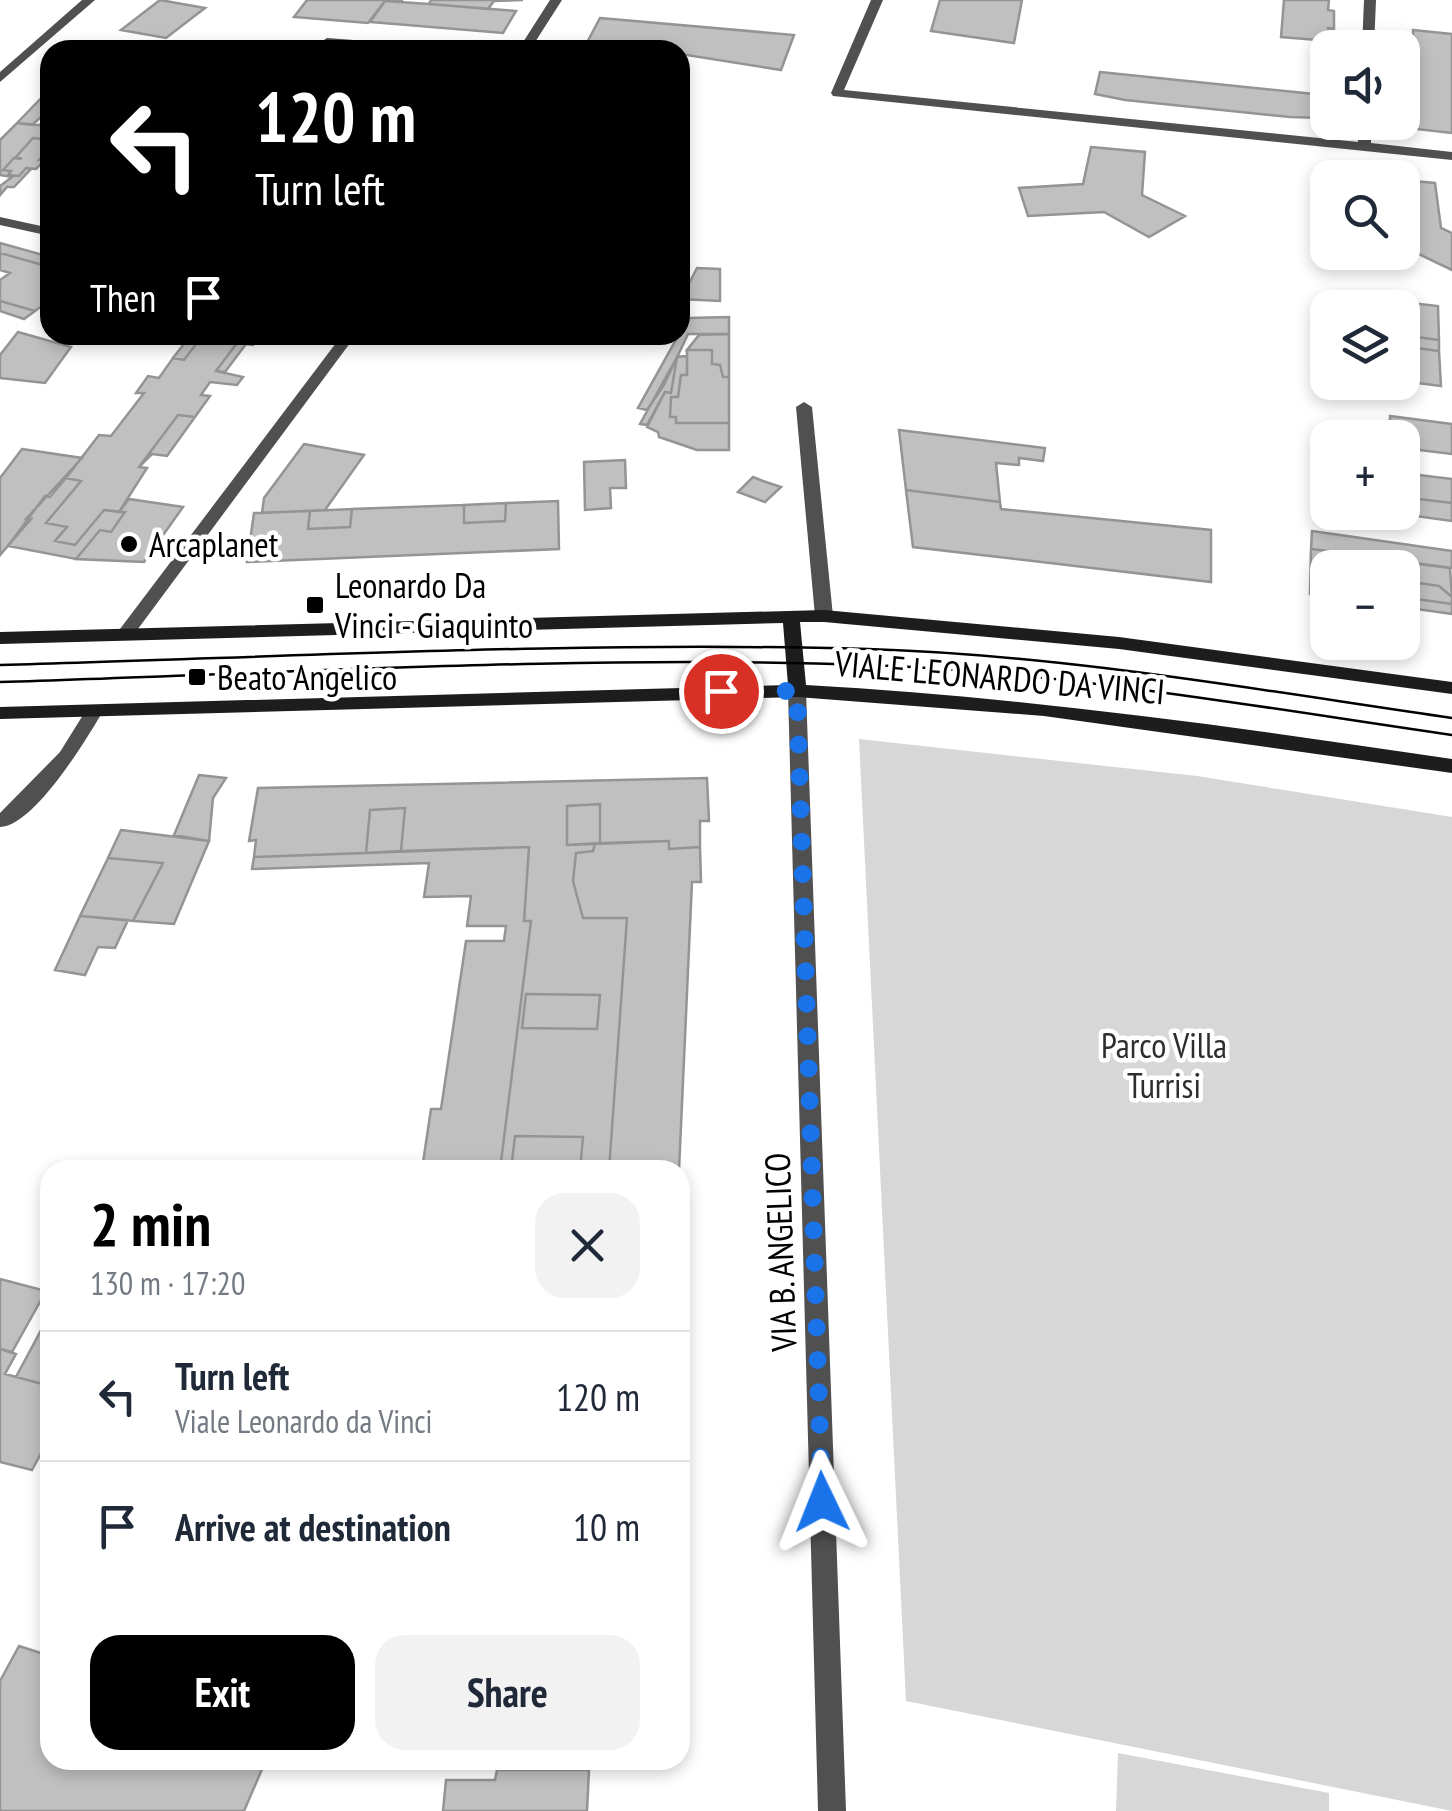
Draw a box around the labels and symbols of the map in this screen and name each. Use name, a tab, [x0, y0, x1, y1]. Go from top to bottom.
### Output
place label: Arcaplanet	[149, 521, 279, 567]
marker: Arcaplanet	[118, 533, 140, 555]
place label: Leonardo Da Vinci - Giaquinto	[334, 562, 533, 648]
marker: Leonardo Da Vinci - Giaquinto	[304, 594, 326, 616]
street label: VIALE LEONARDO DA VINCI	[832, 640, 1167, 714]
pin	[679, 649, 764, 734]
place label: Beato Angelico	[217, 654, 397, 700]
marker: Beato Angelico	[186, 666, 208, 688]
park label: Parco Villa Turrisi	[1101, 1022, 1227, 1108]
street label: VIA B. ANGELICO	[754, 1152, 806, 1353]
position arrow	[770, 1450, 874, 1554]

